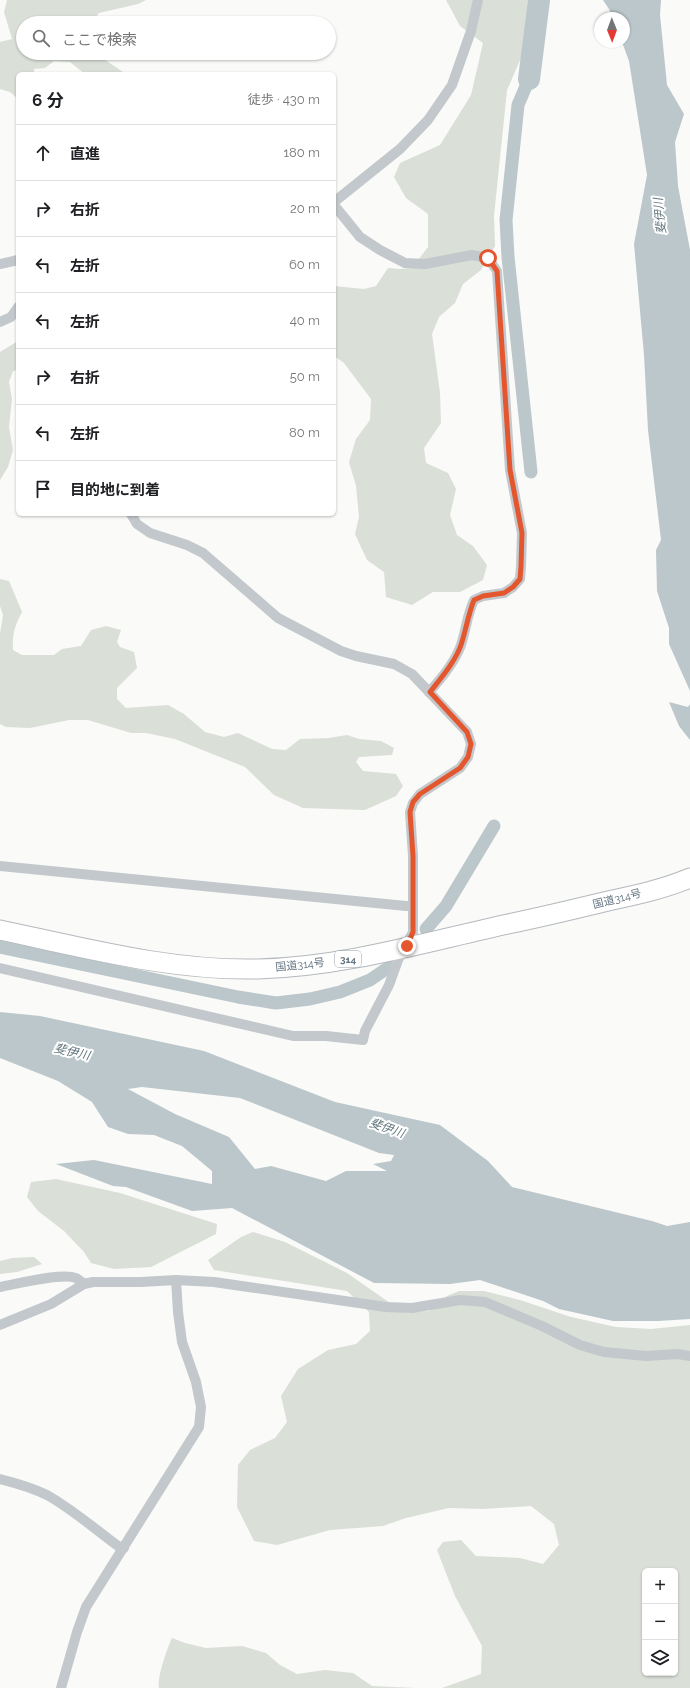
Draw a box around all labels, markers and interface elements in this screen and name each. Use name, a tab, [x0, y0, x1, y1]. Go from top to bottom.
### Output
north arrow	[594, 12, 630, 48]
search box	[16, 16, 336, 60]
icon: search	[30, 27, 52, 49]
text: ここで検索	[62, 31, 137, 49]
text: 6 分	[32, 90, 63, 110]
text: 徒歩 · 430 m	[248, 92, 320, 107]
icon: ahead	[32, 142, 54, 164]
text: 直進	[70, 145, 100, 163]
text: 180 m	[284, 145, 320, 160]
water label: 斐伊川	[651, 195, 669, 235]
icon: right	[32, 198, 54, 220]
text: 右折	[70, 201, 100, 219]
text: 20 m	[290, 201, 320, 216]
route start	[479, 249, 497, 267]
icon: left	[32, 254, 54, 276]
text: 左折	[70, 257, 100, 275]
text: 60 m	[289, 257, 320, 272]
icon: left	[32, 310, 54, 332]
text: 左折	[70, 313, 100, 331]
text: 40 m	[290, 313, 320, 328]
icon: right	[32, 366, 54, 388]
text: 右折	[70, 369, 100, 387]
text: 50 m	[290, 369, 320, 384]
icon: left	[32, 422, 54, 444]
text: 左折	[70, 425, 100, 443]
text: 80 m	[289, 425, 320, 440]
icon: arrive	[32, 478, 54, 500]
text: 目的地に到着	[70, 481, 160, 499]
street label: 国道314号	[591, 887, 643, 911]
route end	[398, 937, 416, 955]
road number: 314	[335, 951, 361, 967]
street label: 国道314号	[275, 956, 325, 974]
water label: 斐伊川	[53, 1041, 93, 1063]
water label: 斐伊川	[368, 1116, 408, 1141]
map controls	[642, 1568, 678, 1676]
button: +	[642, 1568, 678, 1604]
button: −	[642, 1604, 678, 1640]
button: layers	[642, 1640, 678, 1676]

